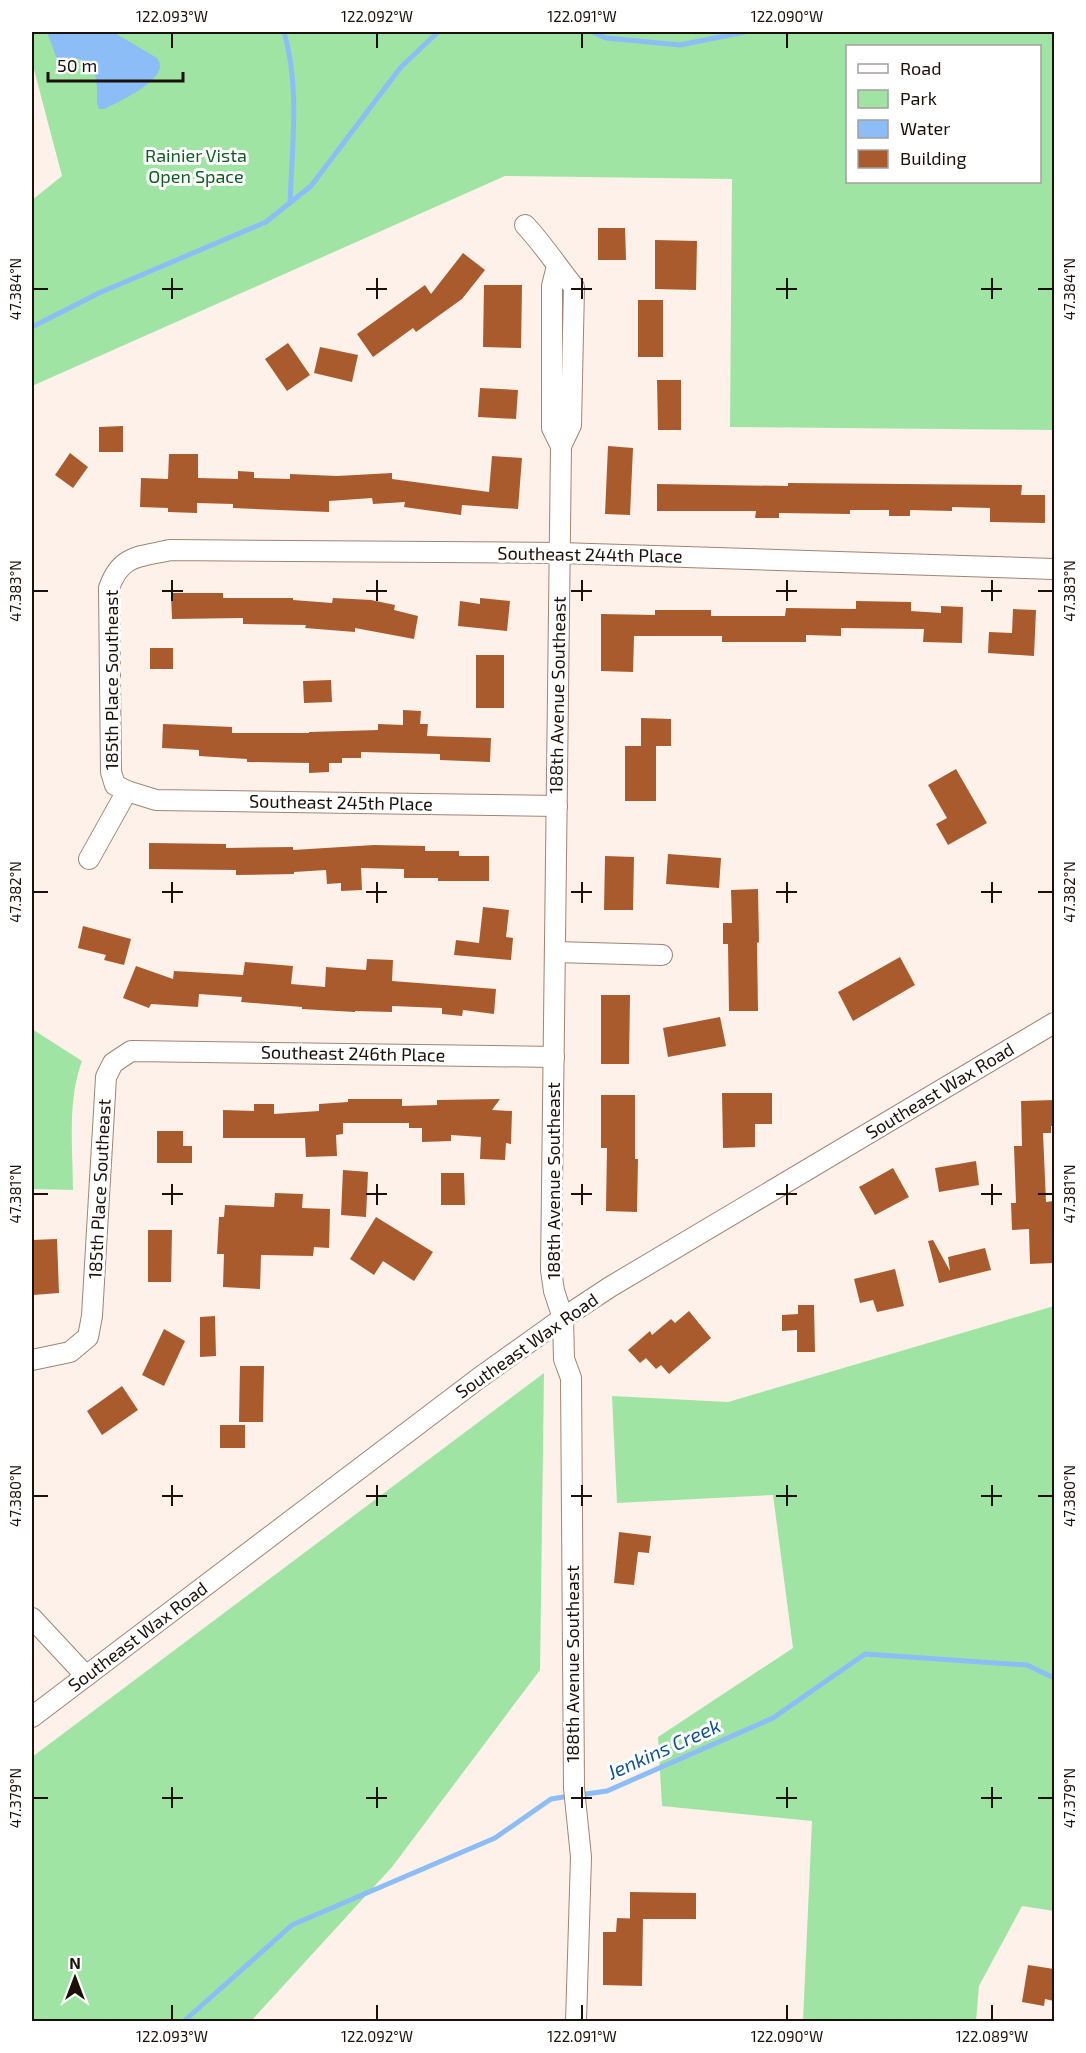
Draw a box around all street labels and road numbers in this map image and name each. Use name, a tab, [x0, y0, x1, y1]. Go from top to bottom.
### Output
street label: Southeast 244th Place	[497, 541, 683, 567]
street label: 185th Place Southeast	[100, 590, 122, 770]
street label: 188th Avenue Southeast	[544, 596, 570, 794]
street label: Southeast 245th Place	[249, 789, 433, 815]
street label: Southeast Wax Road	[861, 1037, 1018, 1143]
street label: Southeast 246th Place	[261, 1040, 445, 1066]
street label: 188th Avenue Southeast	[542, 1082, 564, 1280]
street label: 185th Place Southeast	[83, 1098, 115, 1280]
street label: Southeast Wax Road	[451, 1288, 602, 1403]
street label: 188th Avenue Southeast	[561, 1565, 583, 1763]
street label: Southeast Wax Road	[63, 1577, 211, 1696]

